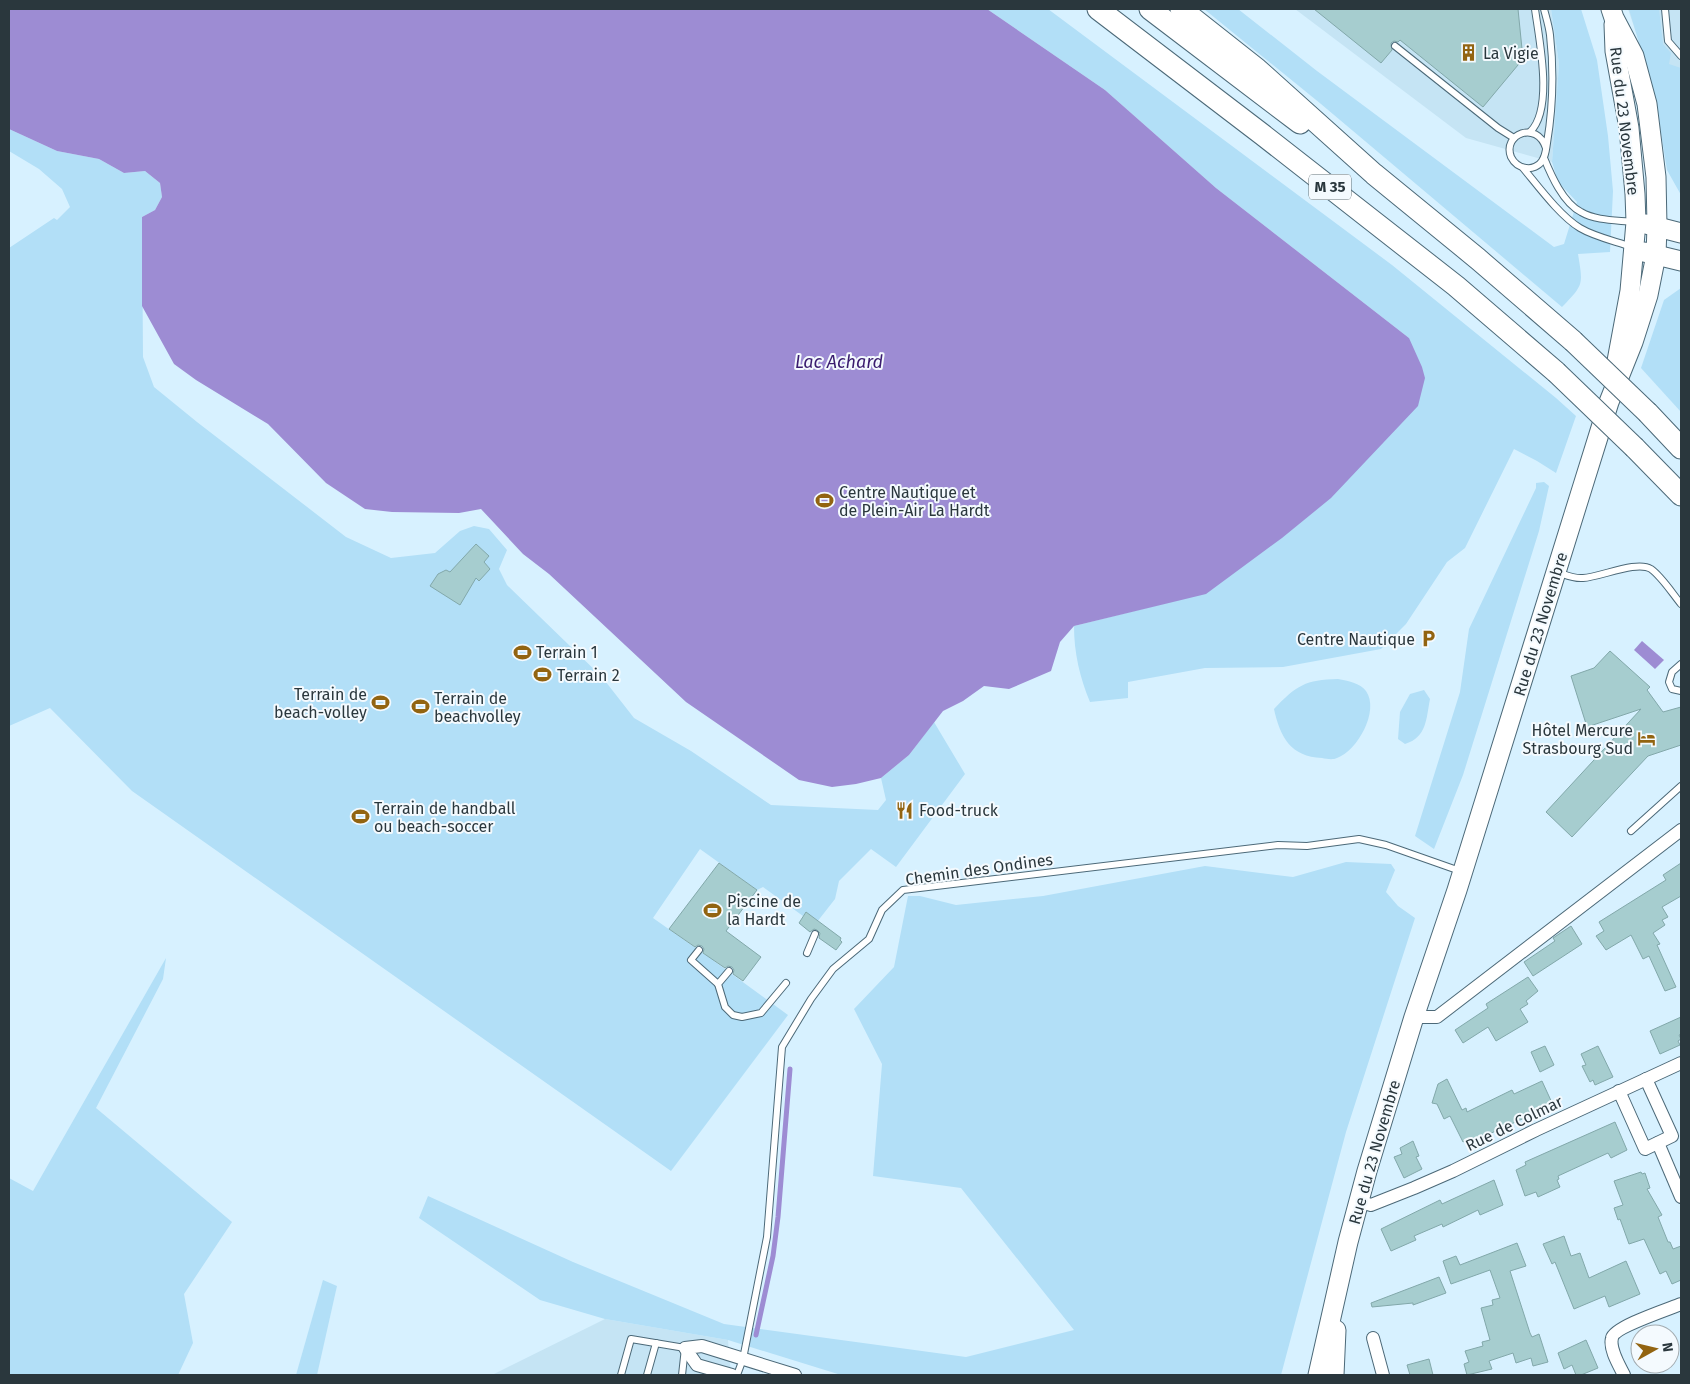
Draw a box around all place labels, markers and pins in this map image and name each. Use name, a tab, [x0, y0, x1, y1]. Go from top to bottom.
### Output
building icon: La Vigie	[1459, 43, 1479, 63]
place label: La Vigie	[1483, 44, 1539, 63]
place label: Centre Nautique et de Plein-Air La Hardt	[839, 483, 990, 520]
sports icon: Centre Nautique et de Plein-Air La Hardt	[815, 491, 835, 511]
parking icon: Centre Nautique	[1419, 629, 1439, 649]
place label: Centre Nautique	[1297, 630, 1415, 649]
sports icon: Terrain 1	[512, 642, 532, 662]
place label: Terrain 1	[536, 643, 598, 662]
sports icon: Terrain 2	[533, 665, 553, 685]
place label: Terrain 2	[557, 666, 620, 685]
place label: Terrain de beach-volley	[274, 685, 367, 722]
place label: Terrain de beachvolley	[434, 689, 521, 726]
sports icon: Terrain de beach-volley	[371, 693, 391, 713]
sports icon: Terrain de beachvolley	[410, 697, 430, 717]
place label: Hôtel Mercure Strasbourg Sud	[1523, 721, 1633, 758]
hotel icon: Hôtel Mercure Strasbourg Sud	[1637, 729, 1657, 749]
place label: Terrain de handball ou beach-soccer	[374, 799, 516, 836]
restaurant icon: Food-truck	[895, 800, 915, 820]
place label: Food-truck	[919, 801, 999, 820]
sports icon: Terrain de handball ou beach-soccer	[350, 807, 370, 827]
place label: Piscine de la Hardt	[727, 892, 801, 929]
sports icon: Piscine de la Hardt	[703, 900, 723, 920]

